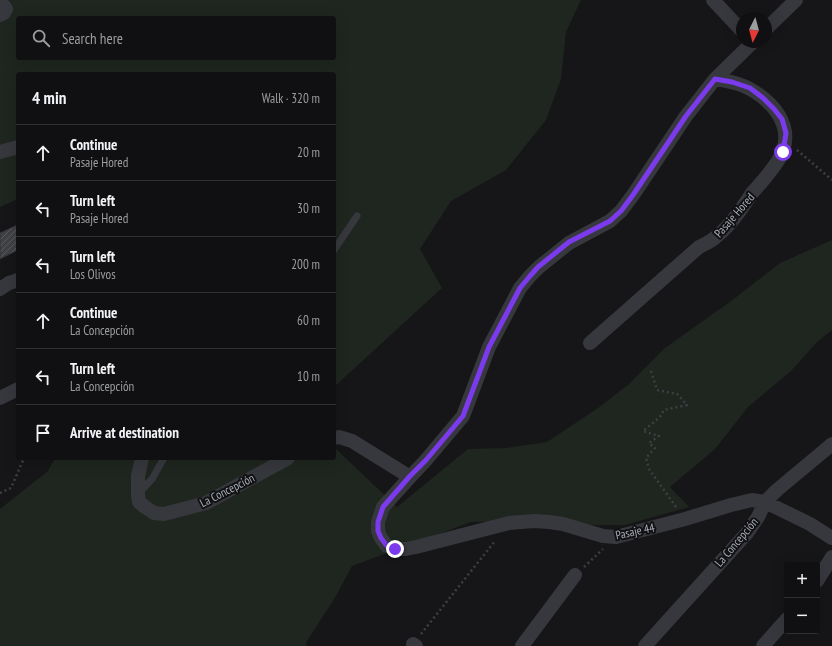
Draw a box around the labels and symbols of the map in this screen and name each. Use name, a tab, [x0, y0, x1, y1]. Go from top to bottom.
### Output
north arrow	[736, 12, 772, 48]
route start	[774, 143, 792, 161]
street label: Pasaje Hored	[711, 190, 757, 240]
street label: La Concepción	[197, 470, 257, 510]
street label: La Concepción	[711, 514, 761, 570]
street label: Pasaje 44	[614, 519, 657, 542]
route end	[386, 540, 404, 558]

